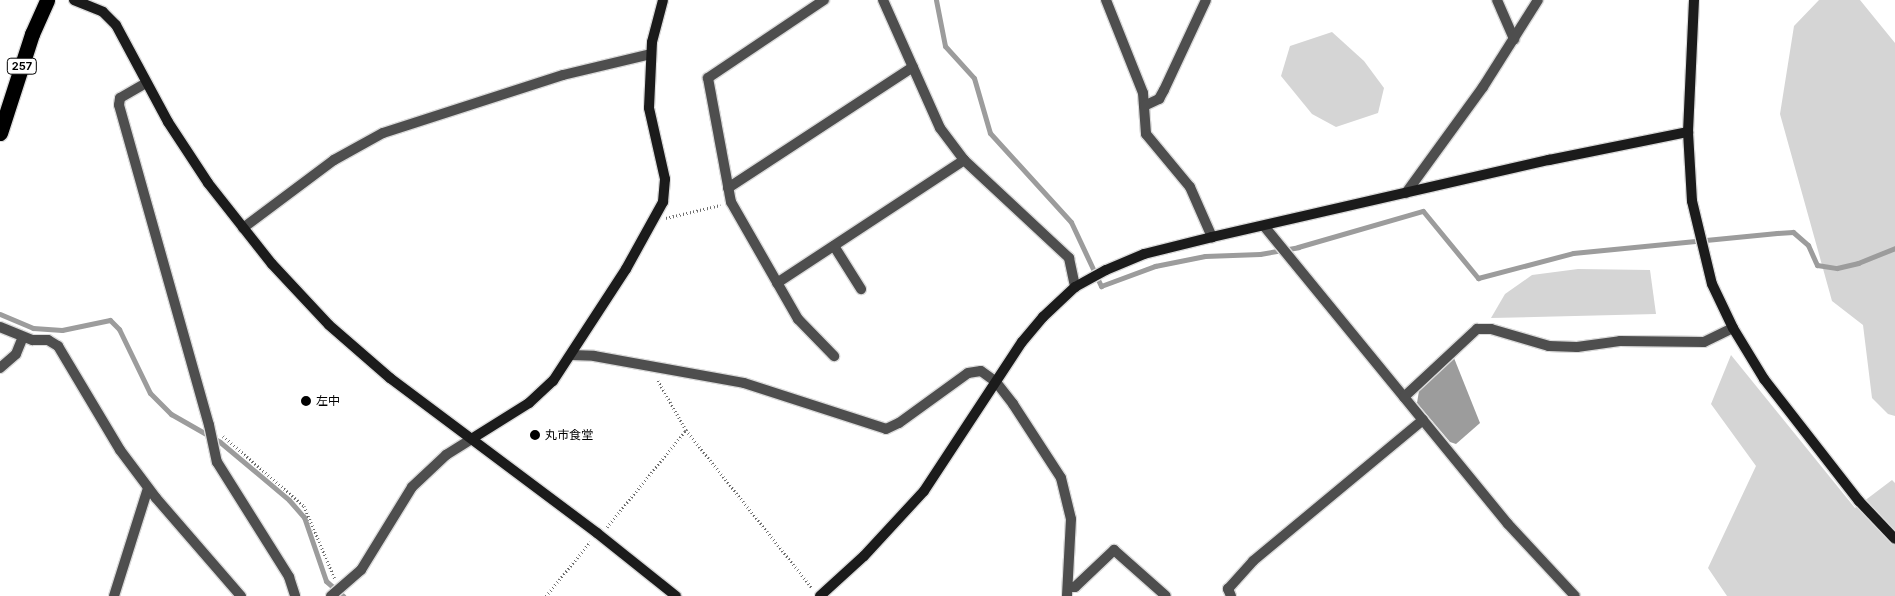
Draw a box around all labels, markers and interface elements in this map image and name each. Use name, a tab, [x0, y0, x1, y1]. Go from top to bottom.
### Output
road number: 257	[6, 58, 38, 74]
place label: 左中	[316, 394, 340, 408]
marker: 左中	[300, 395, 312, 407]
place label: 丸市食堂	[545, 428, 593, 442]
marker: 丸市食堂	[529, 429, 541, 441]

